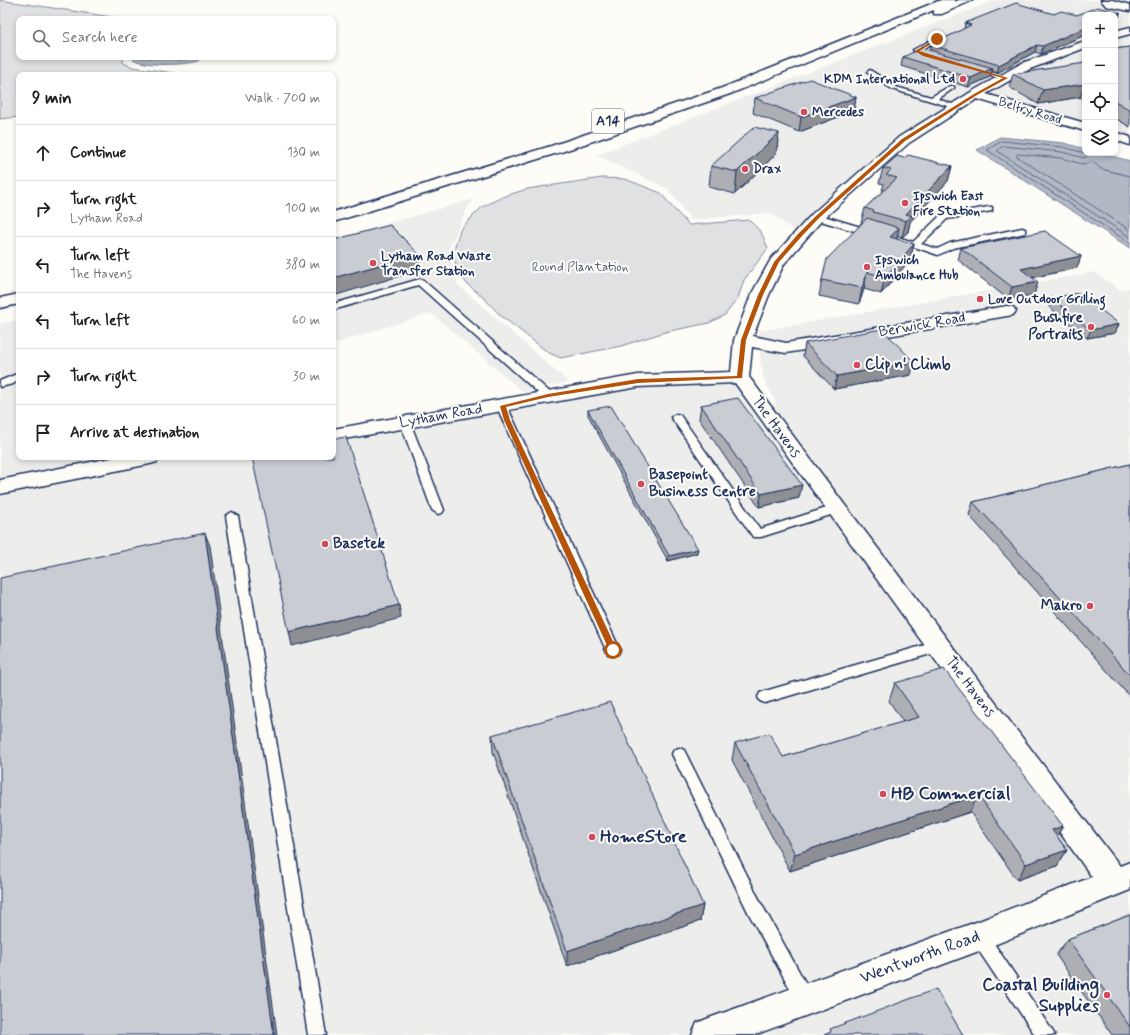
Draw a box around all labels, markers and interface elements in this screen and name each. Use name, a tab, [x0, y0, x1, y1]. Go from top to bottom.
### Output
map controls	[1082, 12, 1118, 156]
button: +	[1082, 12, 1118, 48]
search box	[16, 16, 336, 60]
icon: search	[30, 27, 52, 49]
text: Search here	[62, 28, 138, 48]
route end	[928, 30, 946, 48]
button: −	[1082, 48, 1118, 84]
place label: KDM International Ltd	[824, 71, 955, 88]
marker: KDM International Ltd	[958, 74, 968, 84]
button: locate	[1082, 84, 1118, 120]
text: 9 min	[32, 87, 72, 109]
text: Walk · 700 m	[245, 90, 320, 107]
street label: Belfry Road	[996, 93, 1064, 129]
place label: Mercedes	[812, 104, 864, 121]
marker: Mercedes	[799, 107, 809, 117]
road number: A14	[592, 109, 624, 133]
button: layers	[1082, 120, 1118, 156]
icon: ahead	[32, 142, 54, 164]
text: Continue	[70, 143, 126, 163]
text: 130 m	[287, 144, 320, 161]
place label: Drax	[753, 161, 782, 178]
marker: Drax	[740, 164, 750, 174]
place label: Ipswich East Fire Station	[913, 188, 984, 220]
text: Turn right	[70, 190, 137, 210]
icon: right	[32, 198, 54, 220]
marker: Ipswich East Fire Station	[900, 198, 910, 208]
text: 100 m	[285, 200, 320, 217]
text: Lytham Road	[70, 210, 143, 227]
text: Turn left	[70, 246, 130, 266]
place label: Lytham Road Waste Transfer Station	[381, 248, 492, 280]
place label: Ipswich Ambulance Hub	[875, 252, 959, 284]
icon: left	[32, 254, 54, 276]
text: 380 m	[285, 256, 320, 273]
marker: Lytham Road Waste Transfer Station	[368, 258, 378, 268]
park label: Round Plantation	[532, 259, 628, 276]
marker: Ipswich Ambulance Hub	[862, 262, 872, 272]
text: The Havens	[70, 266, 132, 283]
place label: Love Outdoor Grilling	[988, 291, 1106, 311]
marker: Love Outdoor Grilling	[975, 294, 985, 304]
street label: Berwick Road	[877, 307, 967, 342]
place label: Bushfire Portraits	[1028, 307, 1084, 345]
icon: left	[32, 310, 54, 332]
text: Turn left	[70, 311, 130, 331]
text: 60 m	[292, 312, 320, 329]
marker: Bushfire Portraits	[1086, 322, 1096, 332]
place label: Clip n' Climb	[865, 355, 951, 375]
marker: Clip n' Climb	[852, 360, 862, 370]
icon: right	[32, 366, 54, 388]
text: Turn right	[70, 367, 137, 387]
text: 30 m	[293, 368, 320, 385]
street label: The Havens	[747, 392, 805, 462]
street label: Lytham Road	[398, 399, 484, 433]
icon: arrive	[32, 422, 54, 444]
text: Arrive at destination	[70, 423, 199, 443]
place label: Basepoint Business Centre	[649, 465, 756, 502]
marker: Basepoint Business Centre	[636, 479, 646, 489]
place label: Basetek	[333, 534, 386, 554]
marker: Basetek	[320, 539, 330, 549]
place label: Makro	[1041, 596, 1082, 616]
marker: Makro	[1085, 601, 1095, 611]
route start	[604, 641, 622, 659]
street label: The Havens	[940, 652, 1000, 722]
place label: HB Commercial	[891, 782, 1011, 806]
marker: HB Commercial	[878, 789, 888, 799]
place label: HomeStore	[600, 825, 687, 849]
marker: HomeStore	[587, 832, 597, 842]
street label: Wentworth Road	[857, 924, 983, 990]
place label: Coastal Building Supplies	[982, 973, 1099, 1018]
marker: Coastal Building Supplies	[1102, 990, 1112, 1000]

